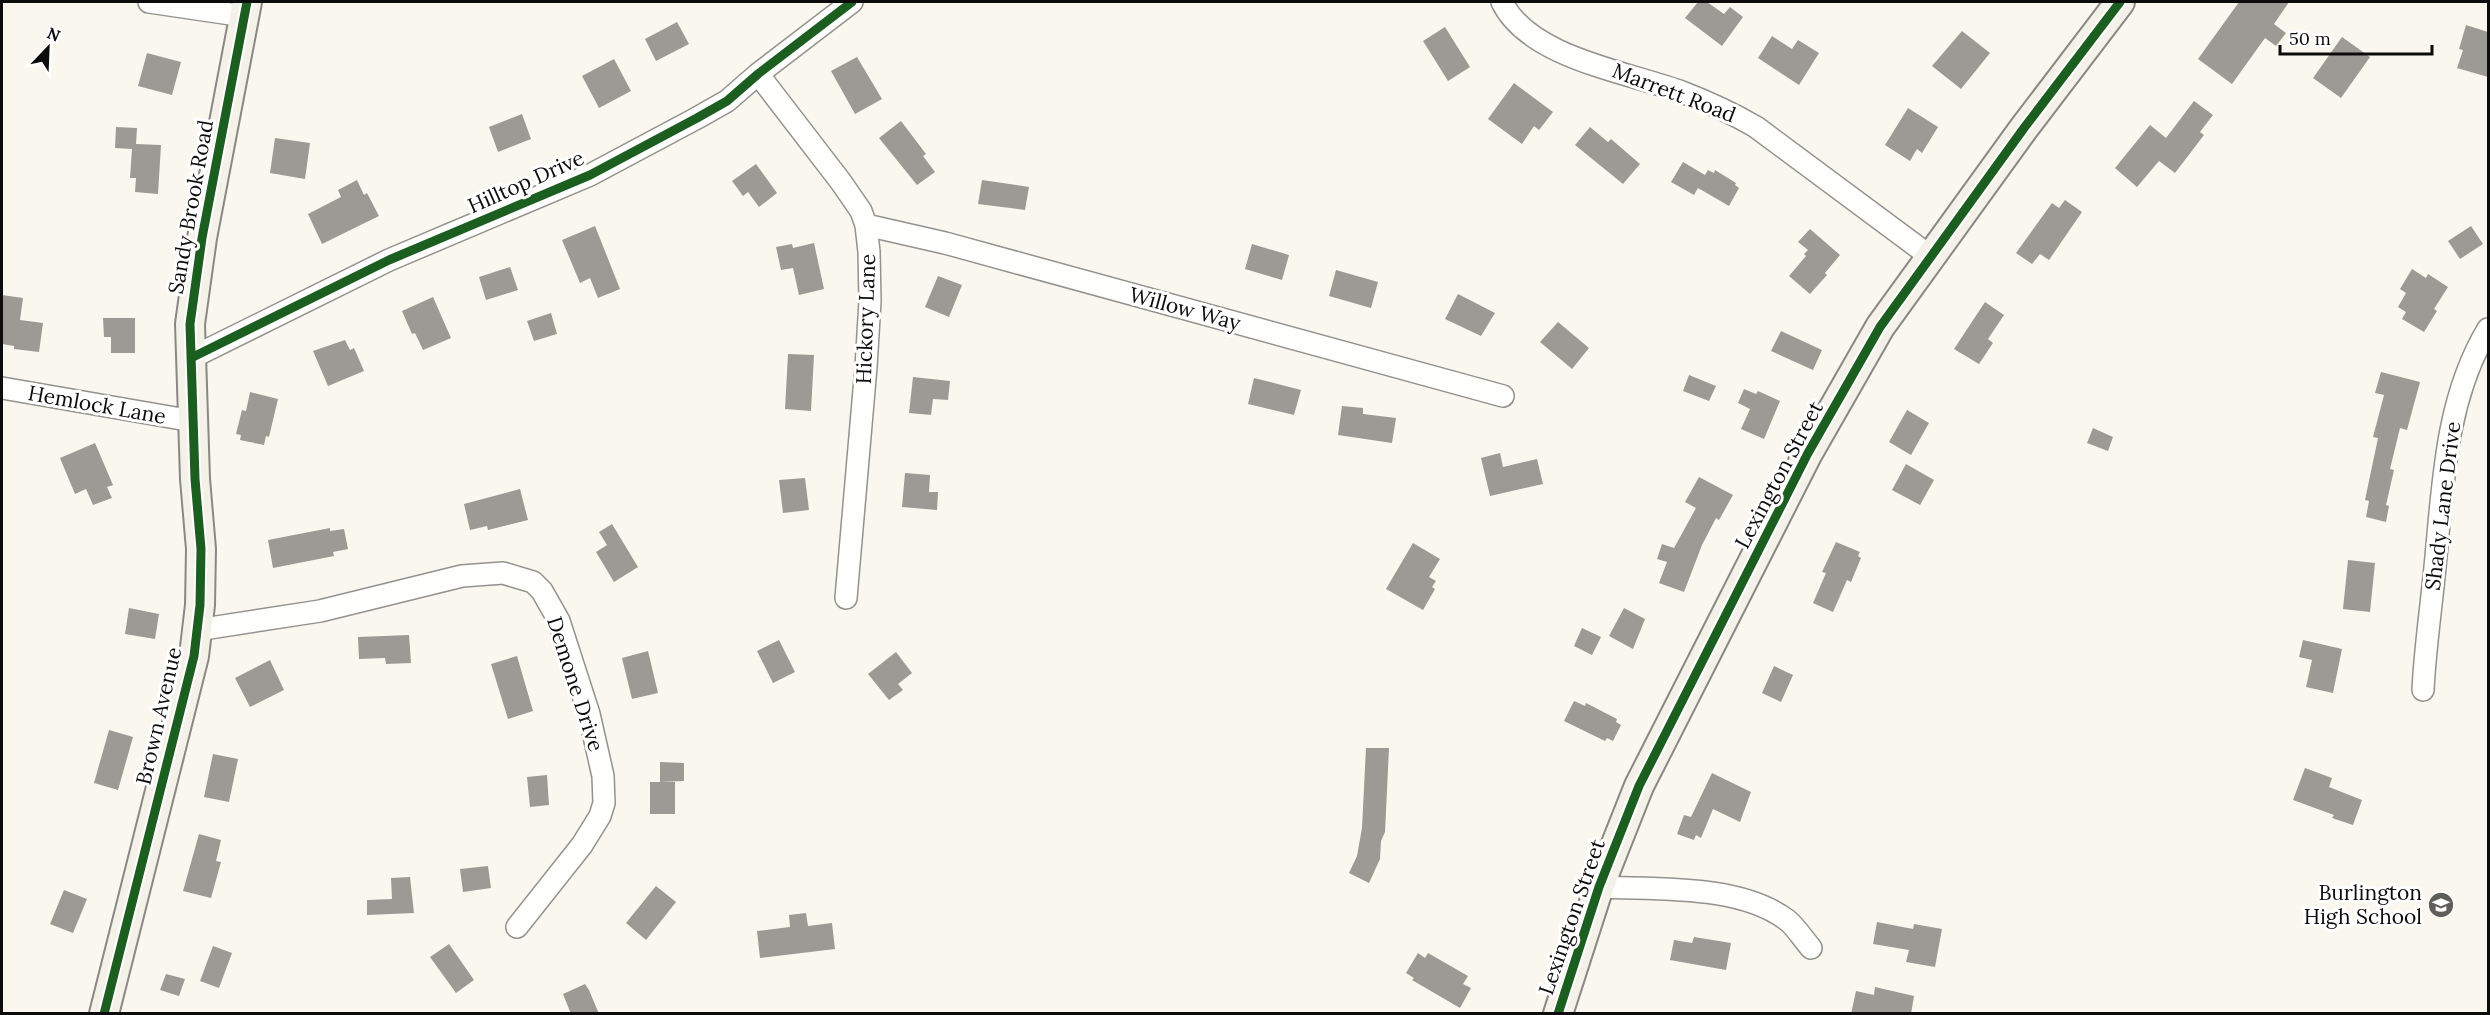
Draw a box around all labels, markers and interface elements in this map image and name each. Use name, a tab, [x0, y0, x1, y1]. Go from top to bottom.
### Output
north arrow	[18, 18, 78, 78]
scale bar	[2280, 18, 2432, 56]
text: N	[44, 23, 63, 46]
text: 50 m	[2289, 27, 2331, 50]
street label: Marrett Road	[1609, 57, 1740, 128]
street label: Sandy Brook Road	[162, 118, 219, 296]
street label: Hilltop Drive	[463, 144, 588, 219]
street label: Hickory Lane	[850, 253, 881, 385]
street label: Willow Way	[1127, 281, 1244, 336]
street label: Hemlock Lane	[26, 379, 168, 430]
street label: Lexington Street	[1728, 396, 1829, 553]
street label: Shady Lane Drive	[2419, 420, 2466, 592]
street label: Demone Drive	[541, 613, 610, 755]
street label: Brown Avenue	[130, 645, 187, 787]
street label: Lexington Street	[1532, 835, 1611, 998]
place label: Burlington High School	[2304, 879, 2422, 930]
school or university icon: Burlington High School	[2426, 890, 2456, 920]

